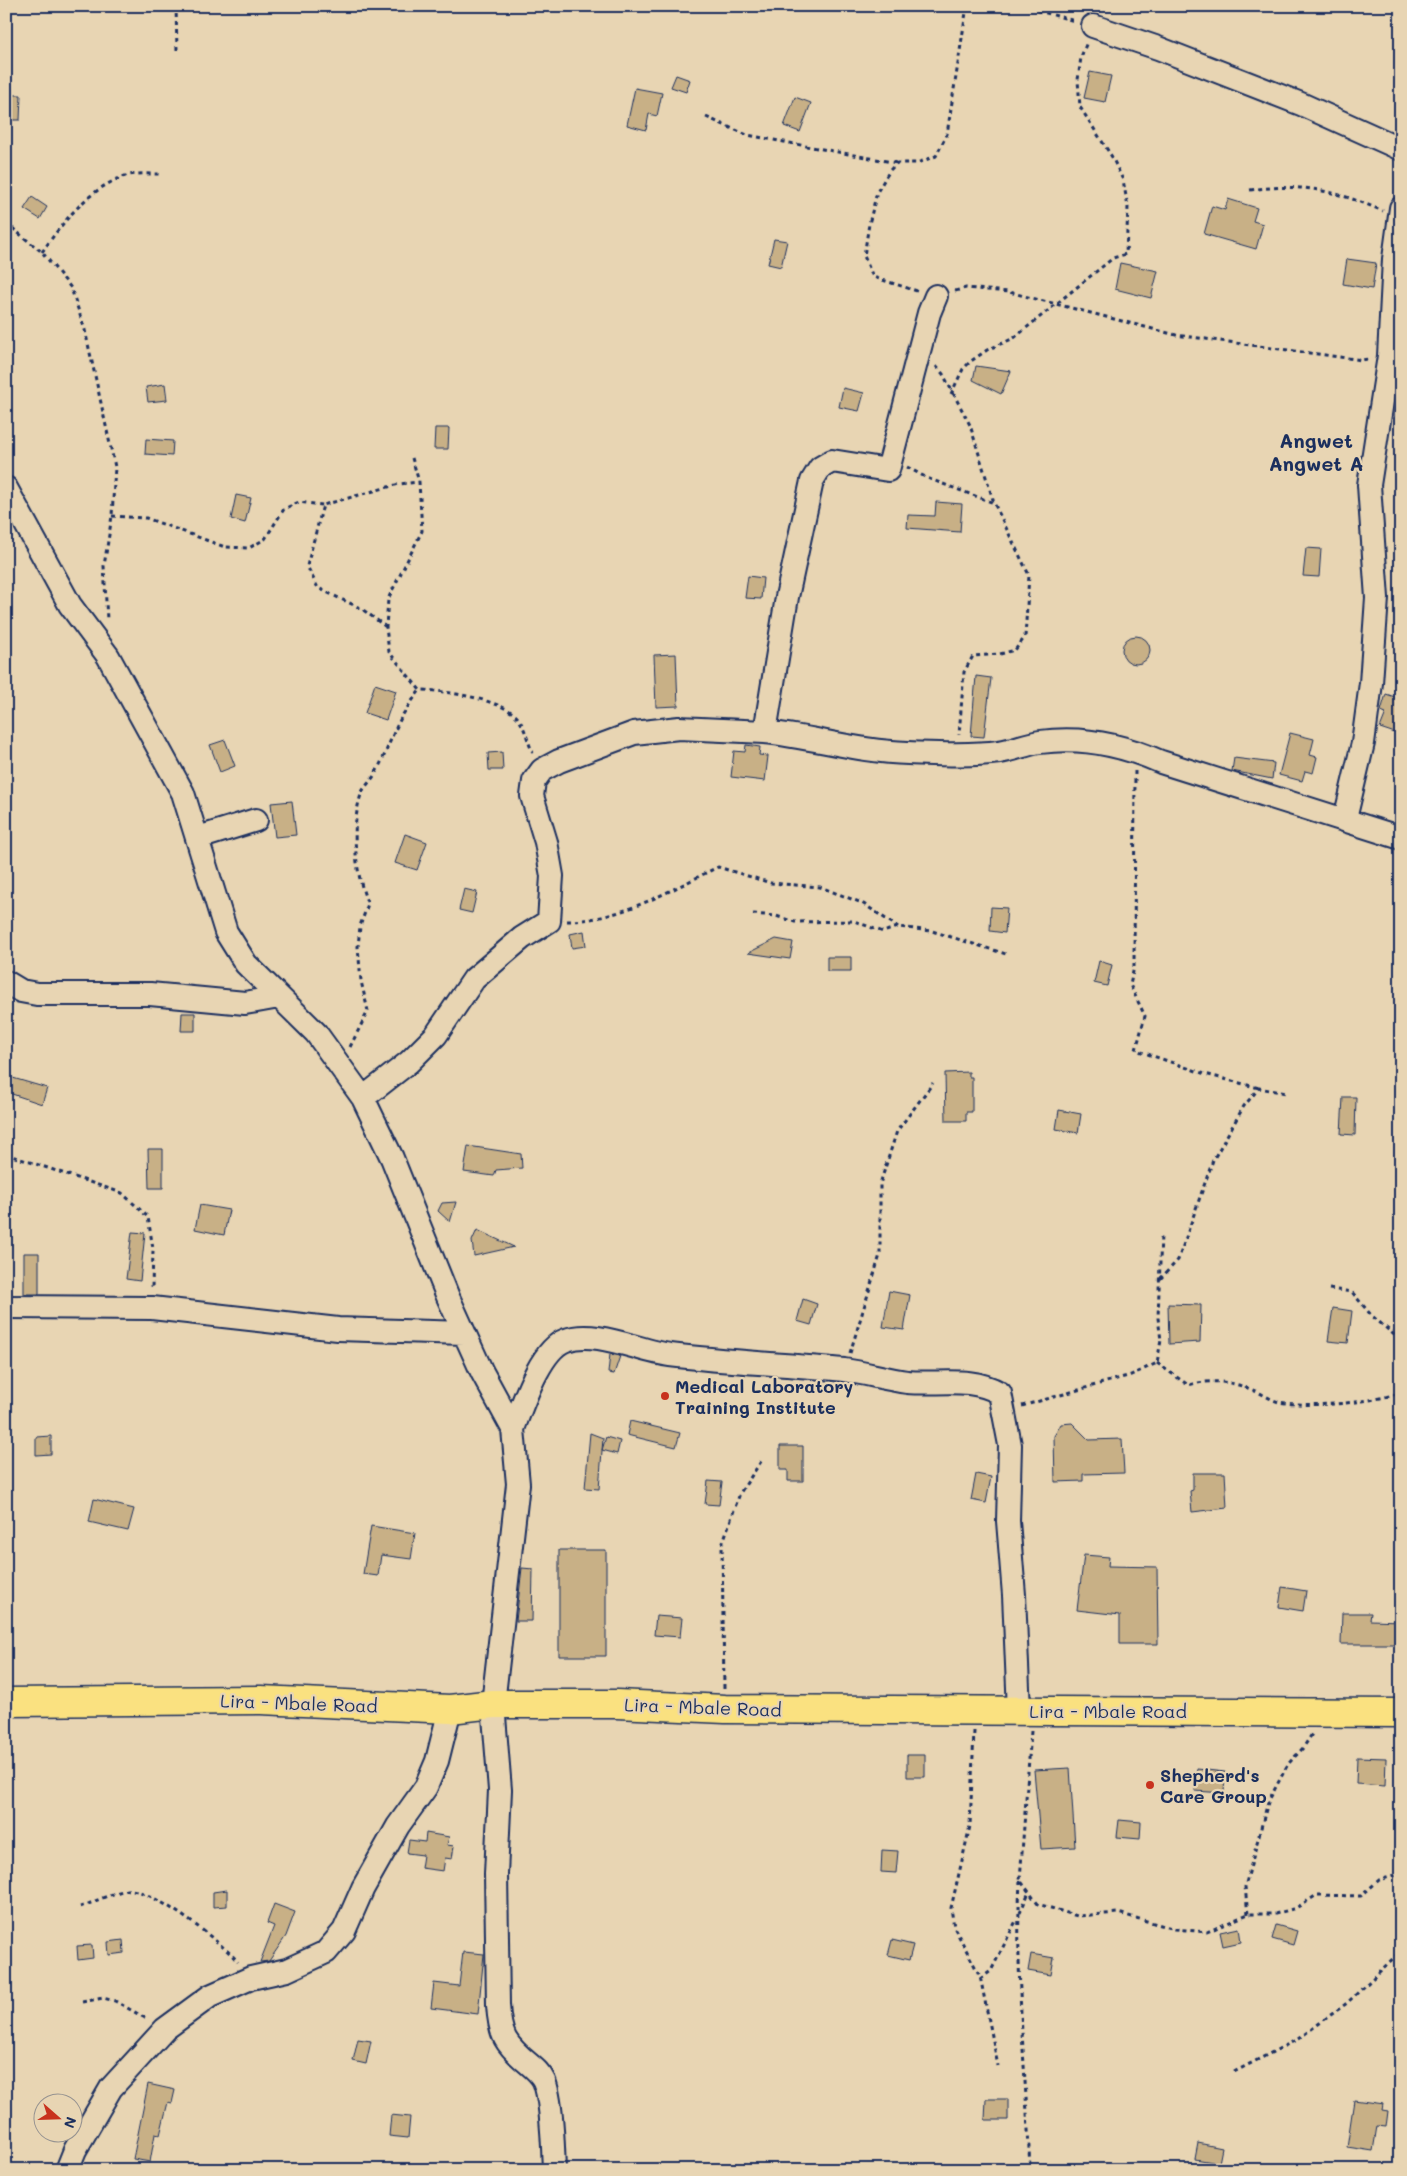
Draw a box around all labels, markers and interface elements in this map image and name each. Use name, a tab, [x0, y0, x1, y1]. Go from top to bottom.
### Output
district label: Angwet Angwet A	[1269, 427, 1363, 476]
place label: Medical Laboratory Training Institute	[675, 1374, 854, 1419]
marker: Medical Laboratory Training Institute	[659, 1390, 671, 1402]
street label: Lira - Mbale Road	[220, 1688, 378, 1718]
street label: Lira - Mbale Road	[624, 1692, 782, 1722]
street label: Lira - Mbale Road	[1029, 1699, 1187, 1723]
place label: Shepherd's Care Group	[1160, 1763, 1267, 1808]
marker: Shepherd's Care Group	[1144, 1779, 1156, 1791]
north arrow	[32, 2094, 82, 2144]
text: N	[60, 2114, 81, 2131]

